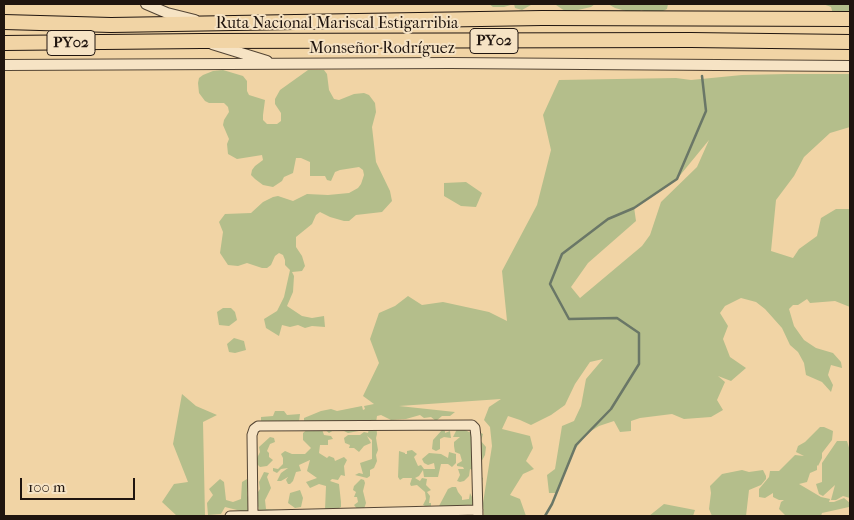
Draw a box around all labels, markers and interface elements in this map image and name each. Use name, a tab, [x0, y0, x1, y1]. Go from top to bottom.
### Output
street label: Ruta Nacional Mariscal Estigarribia	[216, 14, 458, 34]
road number: PY02	[470, 28, 518, 54]
road number: PY02	[47, 30, 95, 56]
street label: Monseñor Rodríguez	[309, 39, 455, 59]
scale bar	[22, 468, 138, 500]
text: 100 m	[28, 478, 66, 496]

